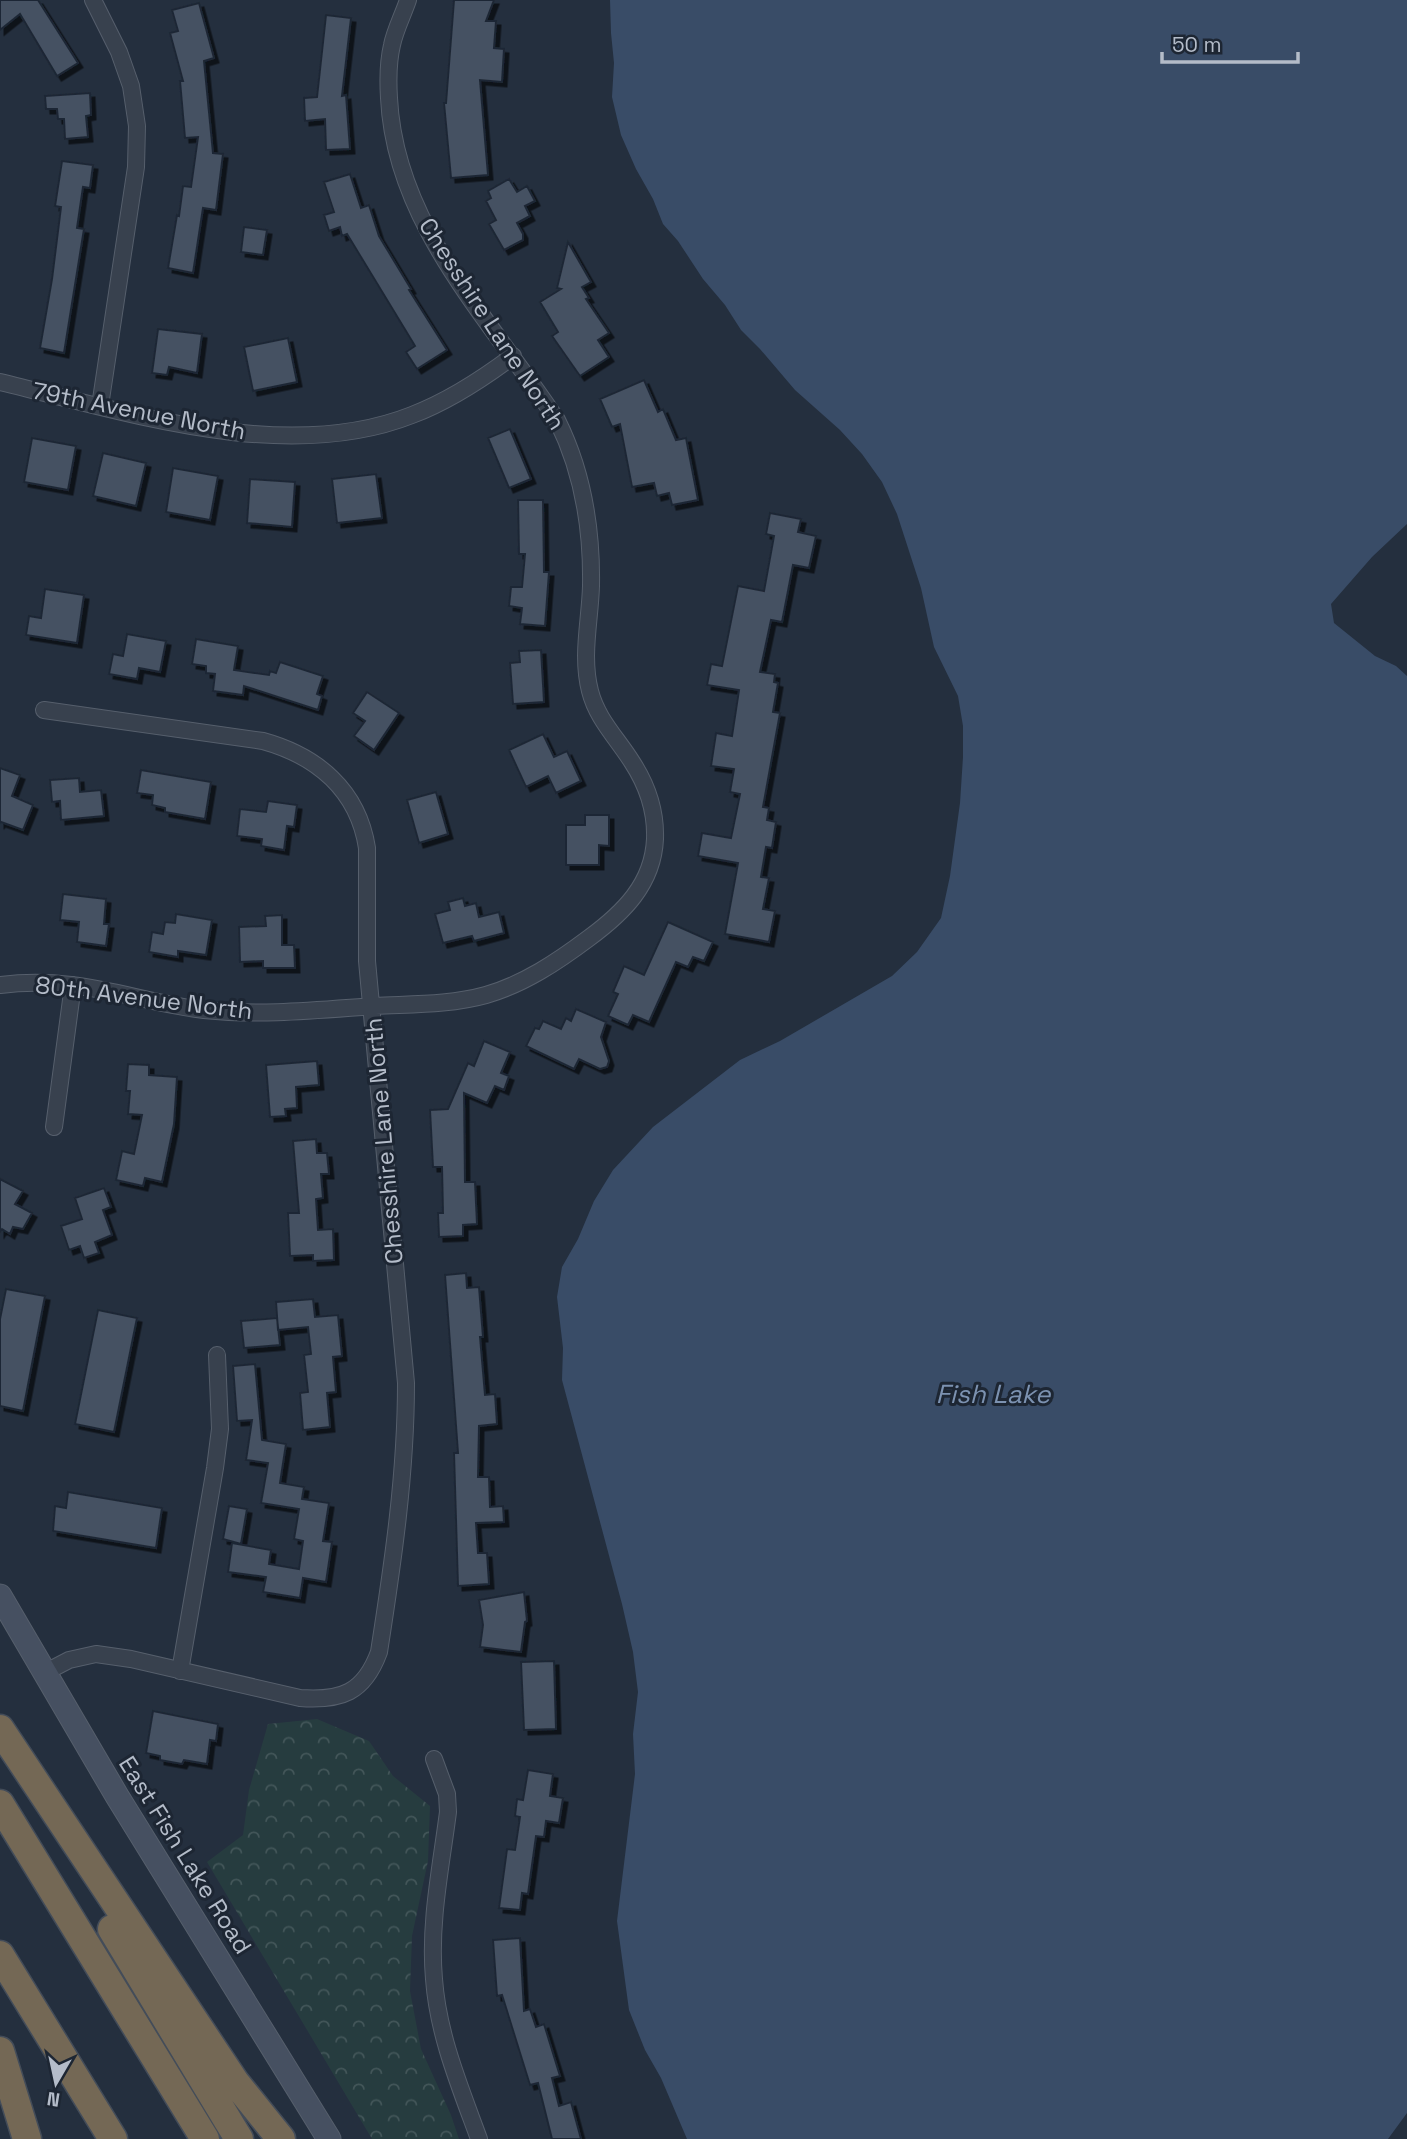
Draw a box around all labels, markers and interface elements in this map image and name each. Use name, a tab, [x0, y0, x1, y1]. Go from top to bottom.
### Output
scale bar	[1162, 21, 1298, 65]
text: 50 m	[1172, 31, 1222, 58]
street label: Chesshire Lane North	[412, 212, 573, 436]
street label: 79th Avenue North	[30, 375, 248, 446]
street label: 80th Avenue North	[34, 969, 254, 1026]
street label: Chesshire Lane North	[357, 1017, 410, 1265]
water label: Fish Lake	[936, 1377, 1052, 1411]
street label: East Fish Lake Road	[112, 1750, 259, 1959]
north arrow	[21, 2048, 91, 2118]
text: N	[45, 2086, 62, 2113]

